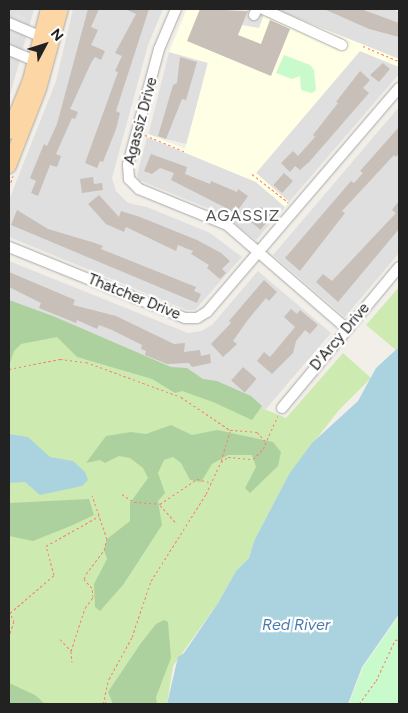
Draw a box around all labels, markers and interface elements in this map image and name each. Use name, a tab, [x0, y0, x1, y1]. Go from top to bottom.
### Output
north arrow	[20, 20, 70, 70]
text: N	[47, 25, 67, 45]
street label: Agassiz Drive	[121, 75, 161, 167]
district label: AGASSIZ	[205, 206, 281, 226]
street label: Thatcher Drive	[85, 270, 183, 324]
street label: D'Arcy Drive	[307, 300, 373, 374]
water label: Red River	[262, 615, 330, 635]

